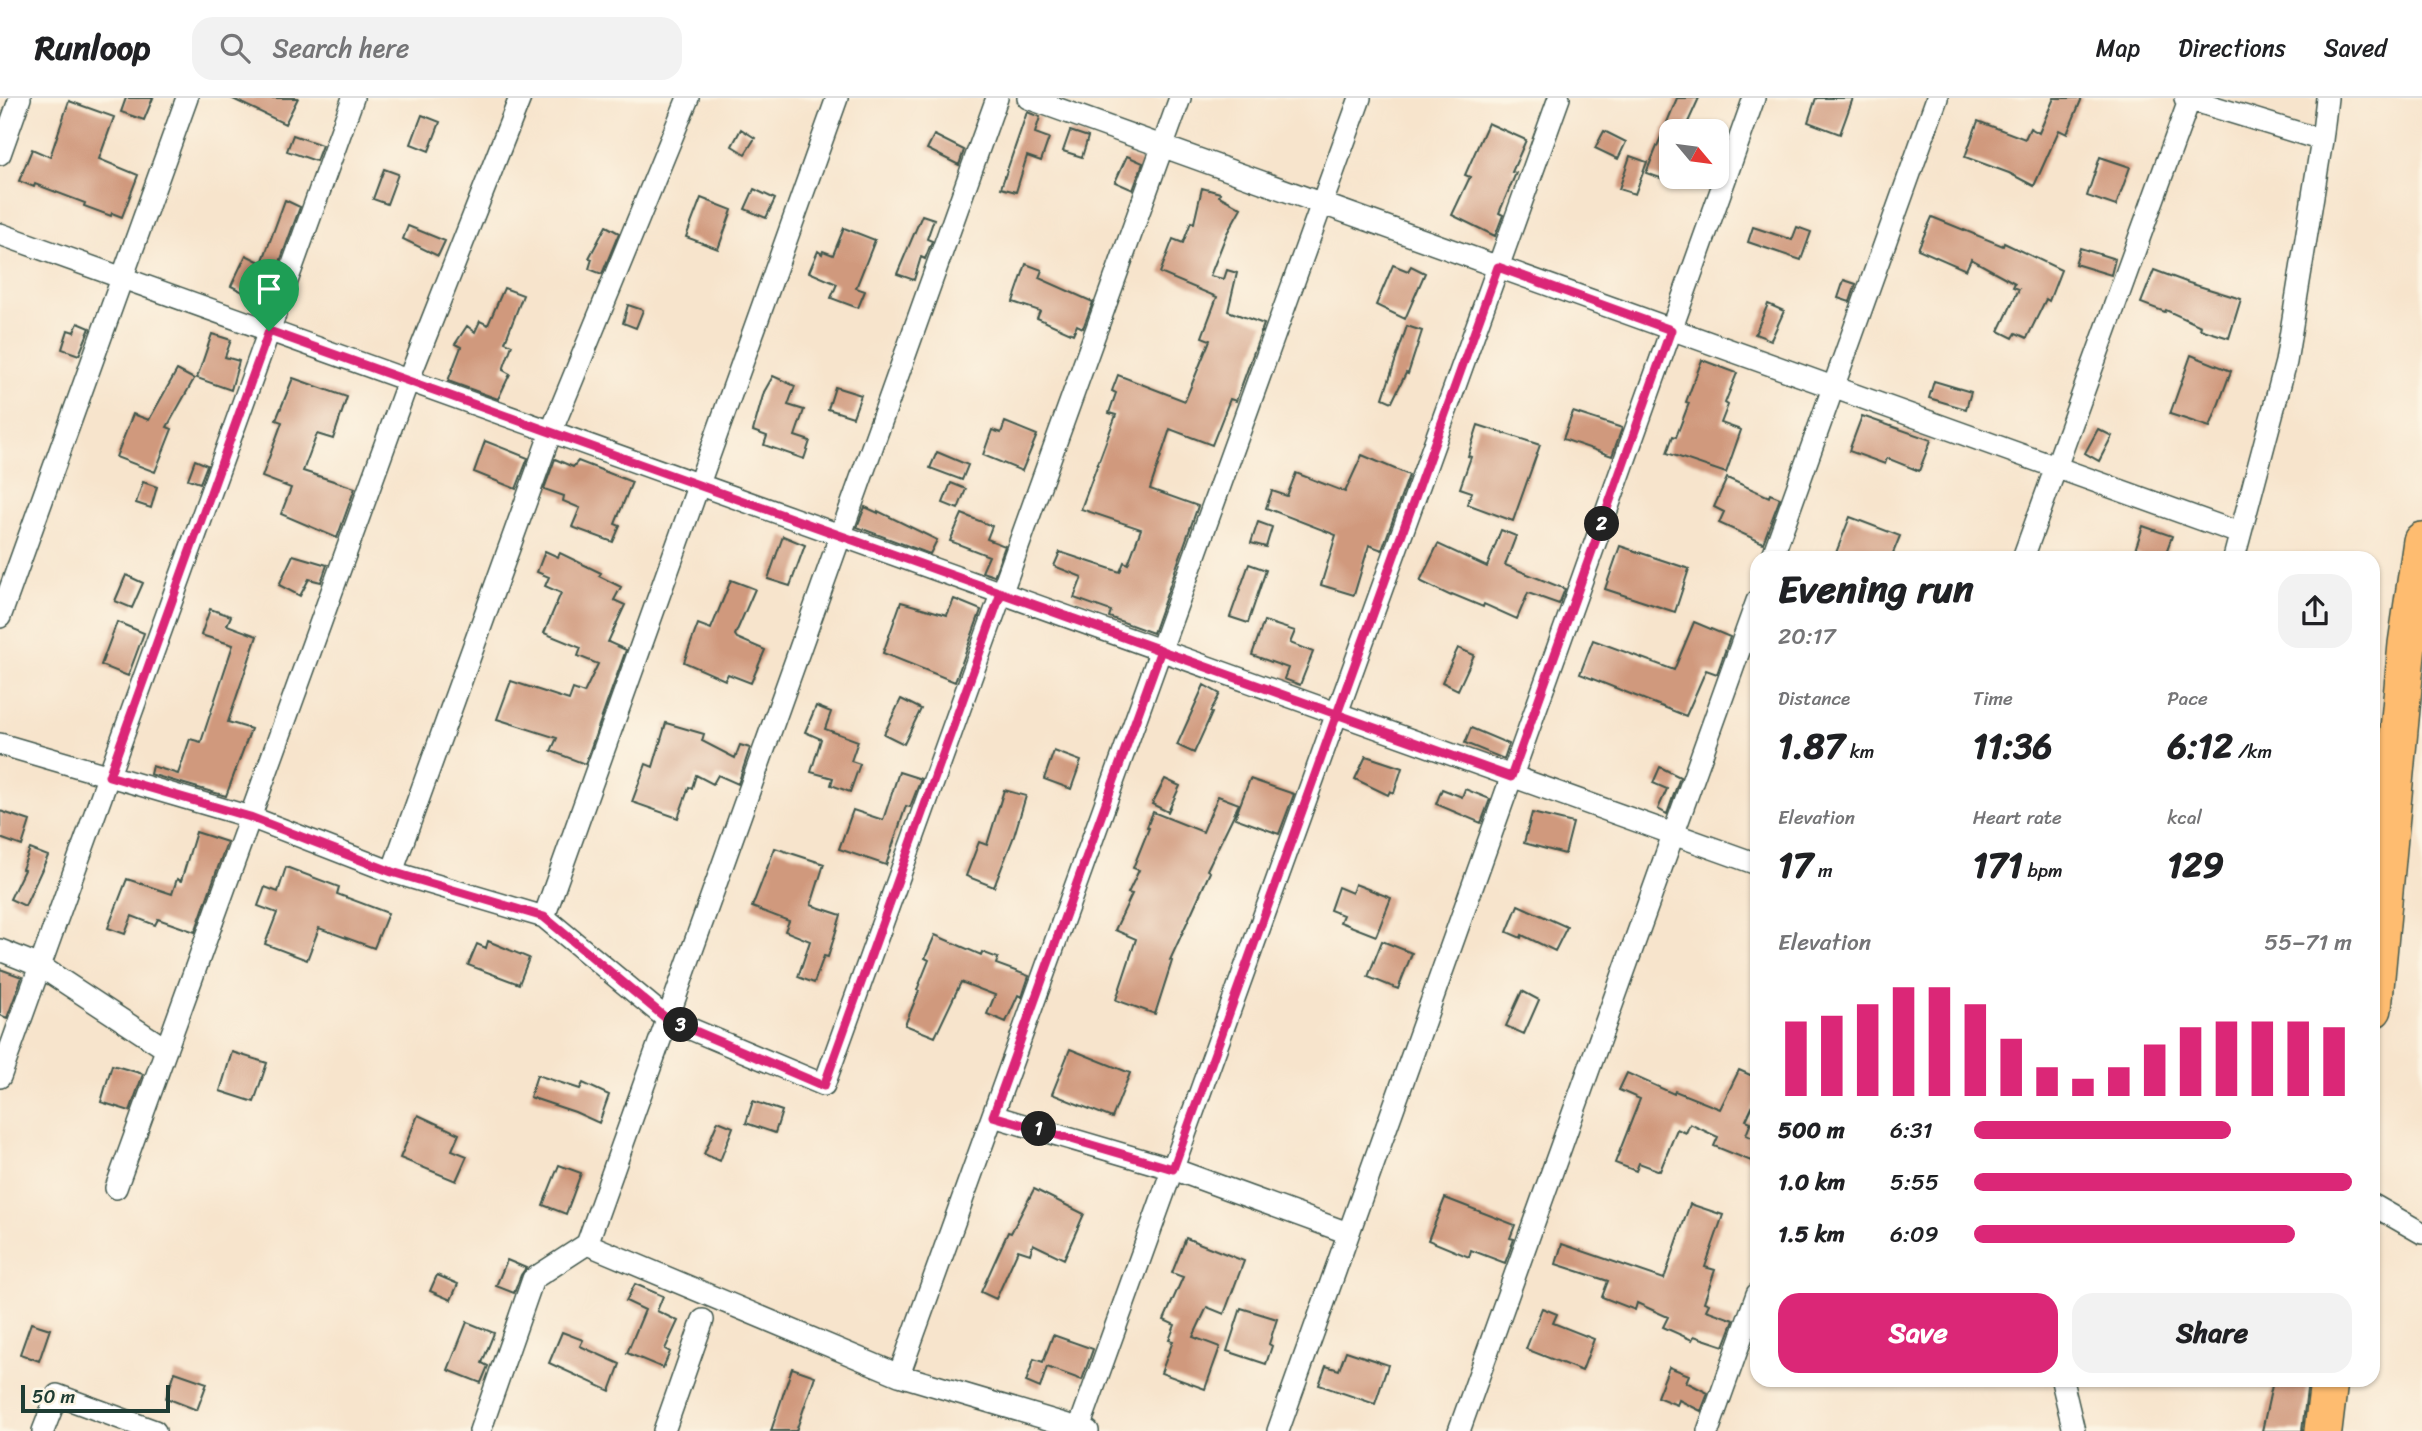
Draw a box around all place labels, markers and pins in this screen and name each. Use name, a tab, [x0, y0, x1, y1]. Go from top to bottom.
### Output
pin	[239, 259, 299, 331]
pin: 2	[1584, 506, 1620, 542]
pin: 3	[664, 1007, 698, 1042]
pin: 1	[1021, 1112, 1056, 1146]

